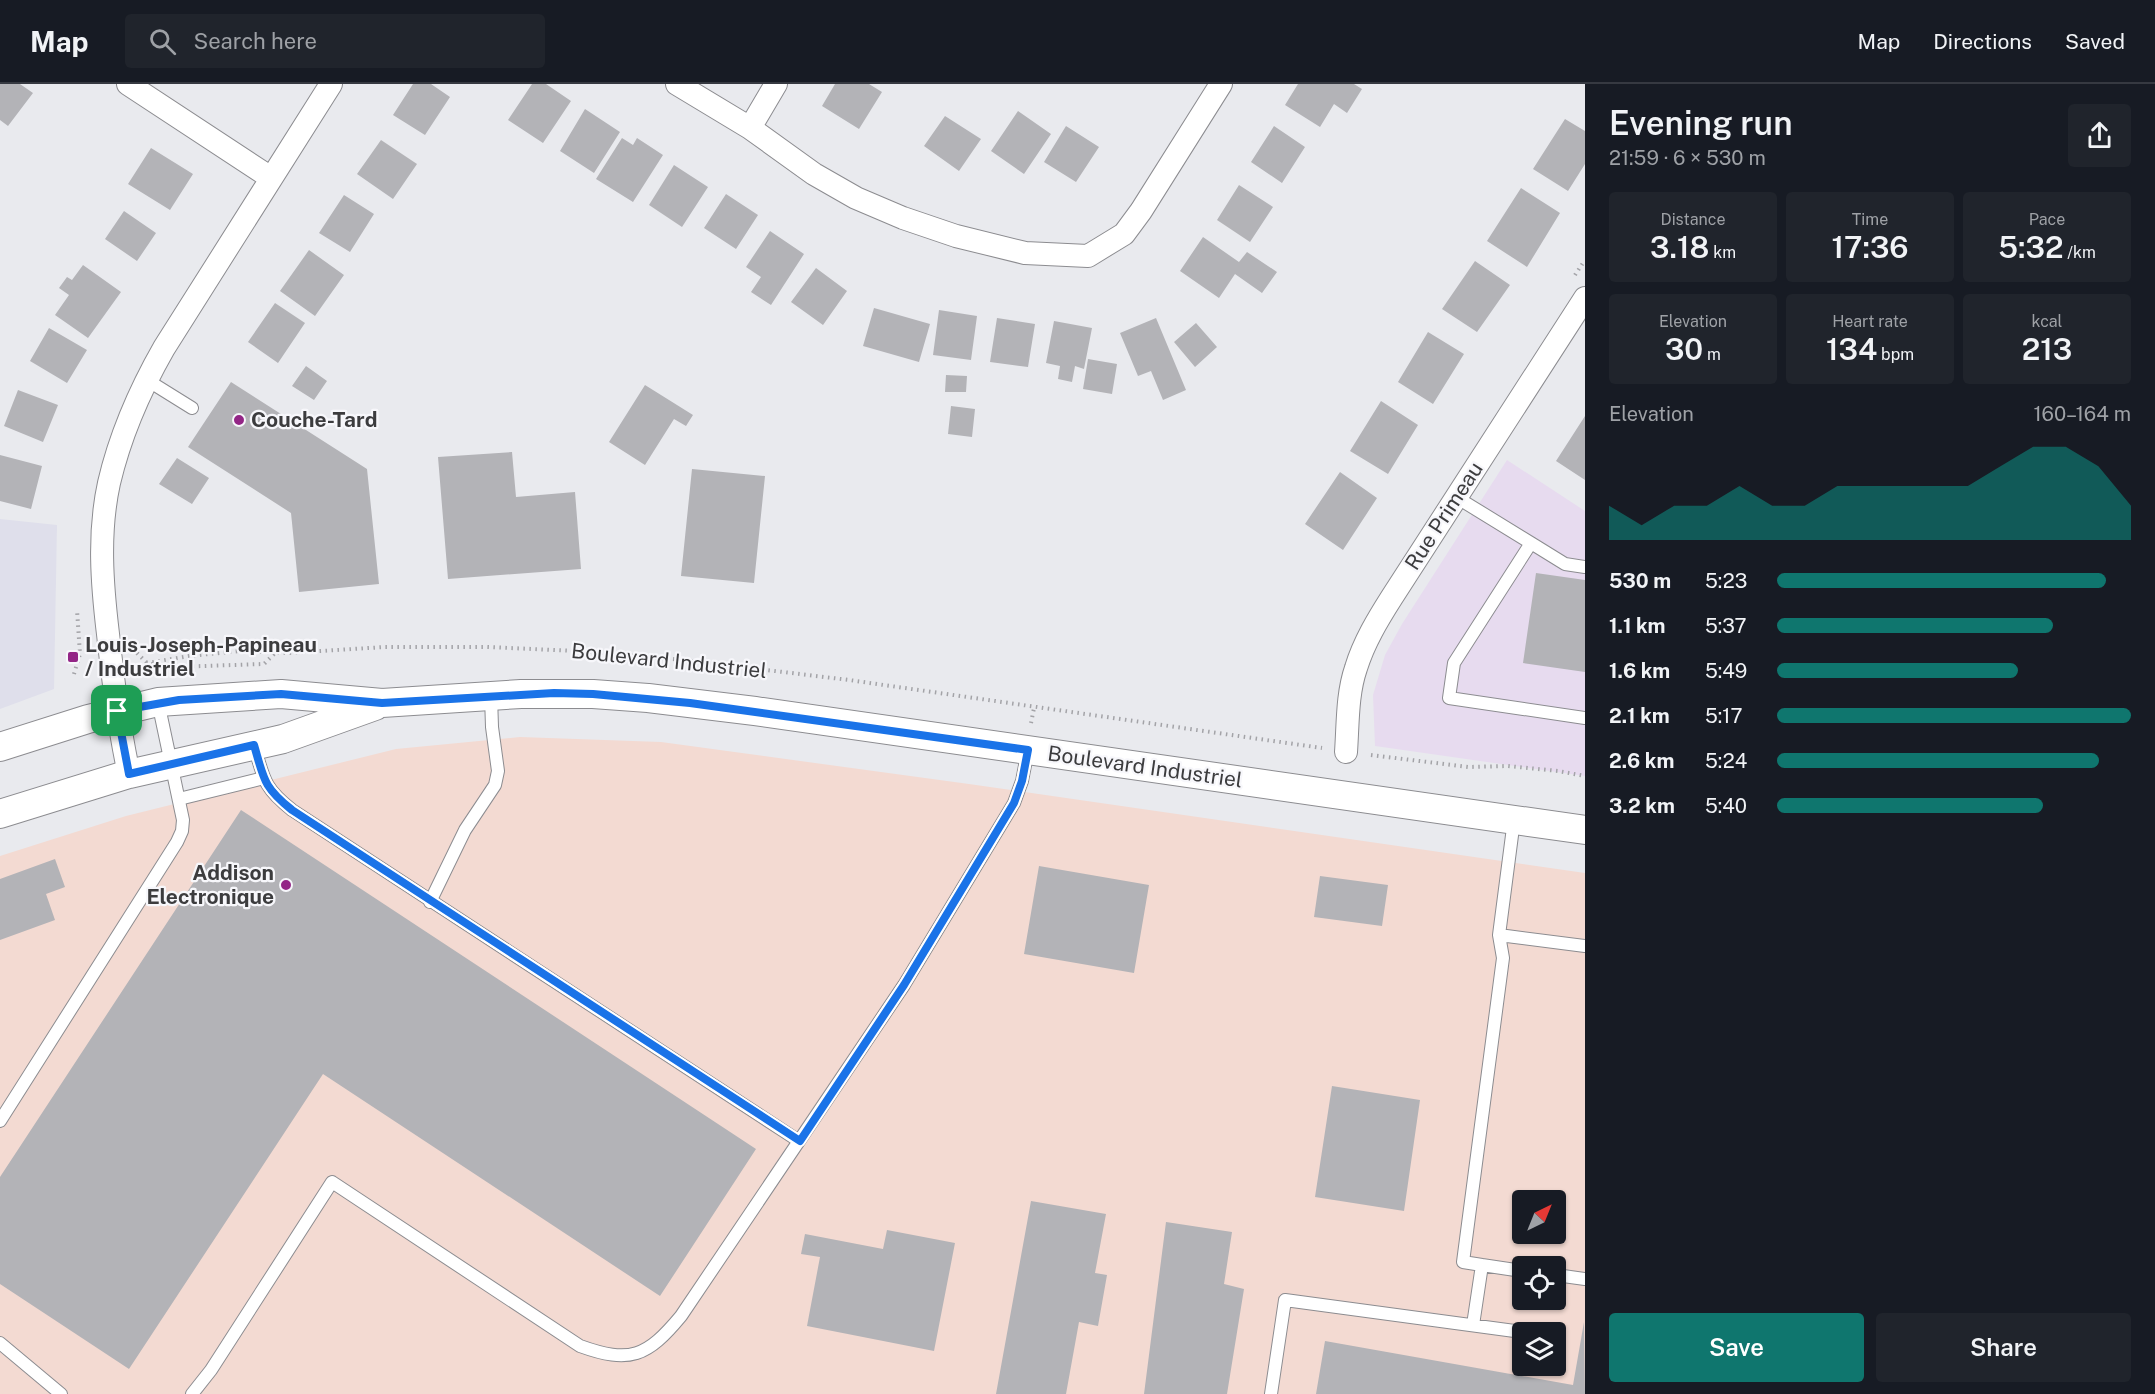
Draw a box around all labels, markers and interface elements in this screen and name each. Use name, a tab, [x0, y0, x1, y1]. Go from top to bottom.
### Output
search box	[125, 14, 545, 68]
text: Map	[30, 25, 89, 58]
icon: search	[146, 25, 179, 58]
text: Search here	[194, 28, 317, 54]
text: Map	[1858, 29, 1900, 54]
text: Directions	[1933, 29, 2032, 54]
text: Saved	[2065, 29, 2125, 54]
text: Evening run	[1609, 104, 1792, 142]
button: share	[2068, 104, 2131, 167]
text: 21:59 · 6 × 530 m	[1609, 146, 1766, 170]
text: Distance	[1661, 210, 1725, 229]
text: Time	[1852, 210, 1888, 229]
text: Pace	[2029, 210, 2065, 229]
text: 3.18	[1650, 229, 1709, 265]
text: 17:36	[1831, 229, 1909, 265]
text: 5:32	[1998, 229, 2063, 265]
text: km	[1709, 243, 1736, 262]
text: /km	[2063, 243, 2096, 262]
text: Elevation	[1659, 312, 1727, 331]
text: Heart rate	[1832, 312, 1908, 331]
text: kcal	[2032, 312, 2062, 331]
text: 30	[1665, 331, 1703, 367]
text: 134	[1826, 331, 1877, 367]
text: 213	[2022, 331, 2072, 367]
text: m	[1703, 345, 1721, 364]
text: bpm	[1877, 345, 1914, 364]
text: Elevation	[1609, 402, 1694, 426]
text: 160–164 m	[2033, 402, 2131, 426]
place label: Couche-Tard	[251, 407, 377, 432]
marker: Couche-Tard	[232, 413, 246, 427]
street label: Rue Primeau	[1399, 457, 1488, 574]
text: 530 m	[1609, 569, 1671, 593]
text: 5:23	[1705, 569, 1747, 593]
text: 1.1 km	[1609, 614, 1666, 638]
text: 5:37	[1705, 614, 1747, 638]
place label: Louis-Joseph-Papineau / Industriel	[85, 632, 317, 681]
street label: Boulevard Industriel	[570, 638, 768, 683]
marker: Louis-Joseph-Papineau / Industriel	[66, 650, 80, 664]
text: 1.6 km	[1609, 659, 1670, 683]
text: 5:49	[1705, 659, 1747, 683]
pin	[91, 685, 142, 736]
icon: arrive	[100, 694, 133, 727]
text: 2.1 km	[1609, 704, 1670, 728]
text: 5:17	[1705, 704, 1742, 728]
street label: Boulevard Industriel	[1046, 740, 1244, 793]
text: 2.6 km	[1609, 749, 1674, 773]
text: 5:24	[1705, 749, 1747, 773]
text: 3.2 km	[1609, 794, 1675, 818]
text: 5:40	[1705, 794, 1747, 818]
place label: Addison Electronique	[146, 860, 274, 909]
marker: Addison Electronique	[279, 878, 293, 892]
north arrow	[1512, 1190, 1566, 1244]
map controls	[1512, 1190, 1566, 1376]
button: locate	[1512, 1256, 1566, 1310]
button: Save	[1609, 1313, 1864, 1382]
button: Share	[1876, 1313, 2131, 1382]
button: layers	[1512, 1322, 1566, 1376]

